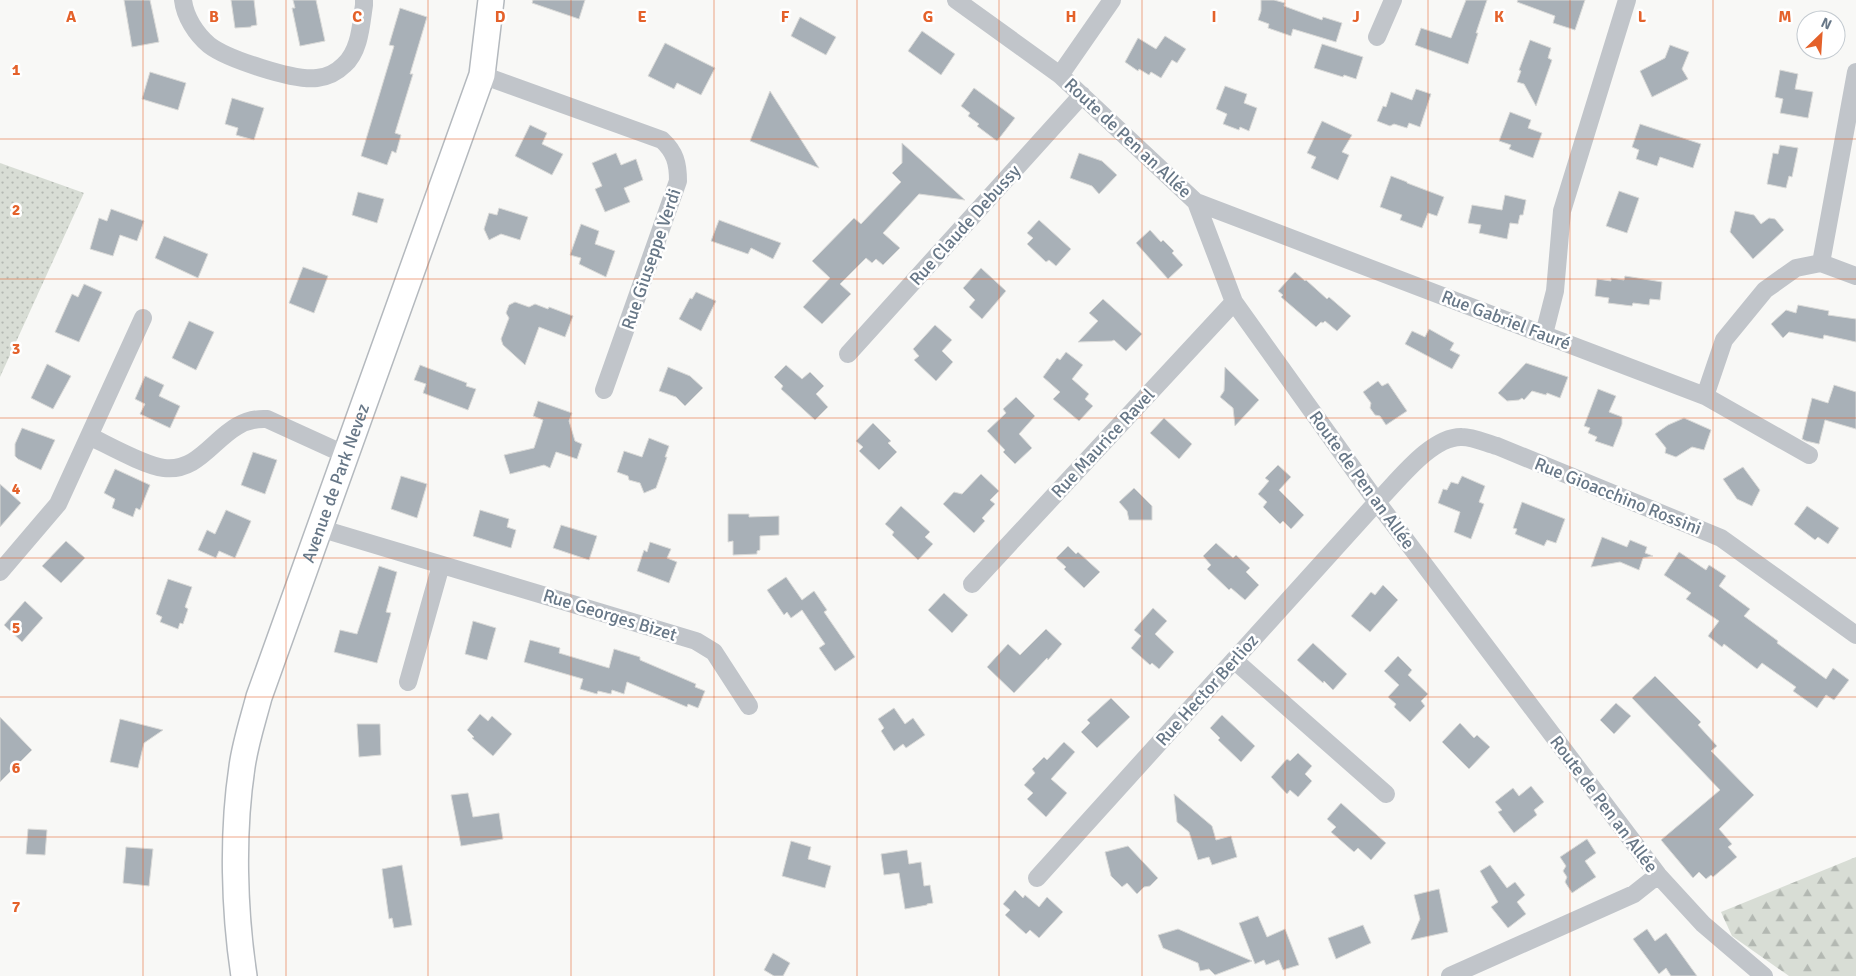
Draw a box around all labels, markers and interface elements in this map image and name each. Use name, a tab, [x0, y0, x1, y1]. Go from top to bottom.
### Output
text: A	[66, 7, 77, 27]
text: B	[209, 7, 219, 27]
text: C	[352, 7, 362, 27]
text: D	[495, 7, 506, 27]
text: E	[637, 7, 647, 27]
text: F	[781, 7, 790, 27]
text: G	[923, 7, 933, 27]
text: H	[1066, 7, 1076, 27]
text: I	[1211, 7, 1217, 27]
text: J	[1352, 7, 1360, 27]
text: K	[1494, 7, 1504, 27]
text: L	[1638, 7, 1647, 27]
text: M	[1778, 7, 1792, 27]
north arrow	[1796, 10, 1846, 60]
text: N	[1818, 14, 1834, 33]
text: 1	[12, 60, 21, 80]
street label: Route de Pen an Allée	[1060, 73, 1196, 203]
street label: Rue Claude Debussy	[905, 160, 1025, 290]
street label: Rue Giuseppe Verdi	[617, 186, 685, 332]
text: 2	[12, 200, 20, 220]
street label: Rue Gabriel Fauré	[1438, 285, 1574, 355]
text: 3	[12, 339, 20, 359]
street label: Rue Maurice Ravel	[1047, 384, 1159, 502]
street label: Avenue de Park Nevez	[297, 401, 374, 566]
street label: Route de Pen an Allée	[1304, 406, 1420, 554]
street label: Rue Gioacchino Rossini	[1531, 452, 1705, 540]
text: 4	[12, 479, 21, 499]
street label: Rue Georges Bizet	[540, 584, 680, 646]
text: 5	[12, 618, 20, 638]
street label: Rue Hector Berlioz	[1151, 630, 1263, 750]
street label: Route de Pen an Allée	[1545, 731, 1663, 877]
text: 6	[12, 758, 21, 778]
text: 7	[12, 897, 21, 917]

